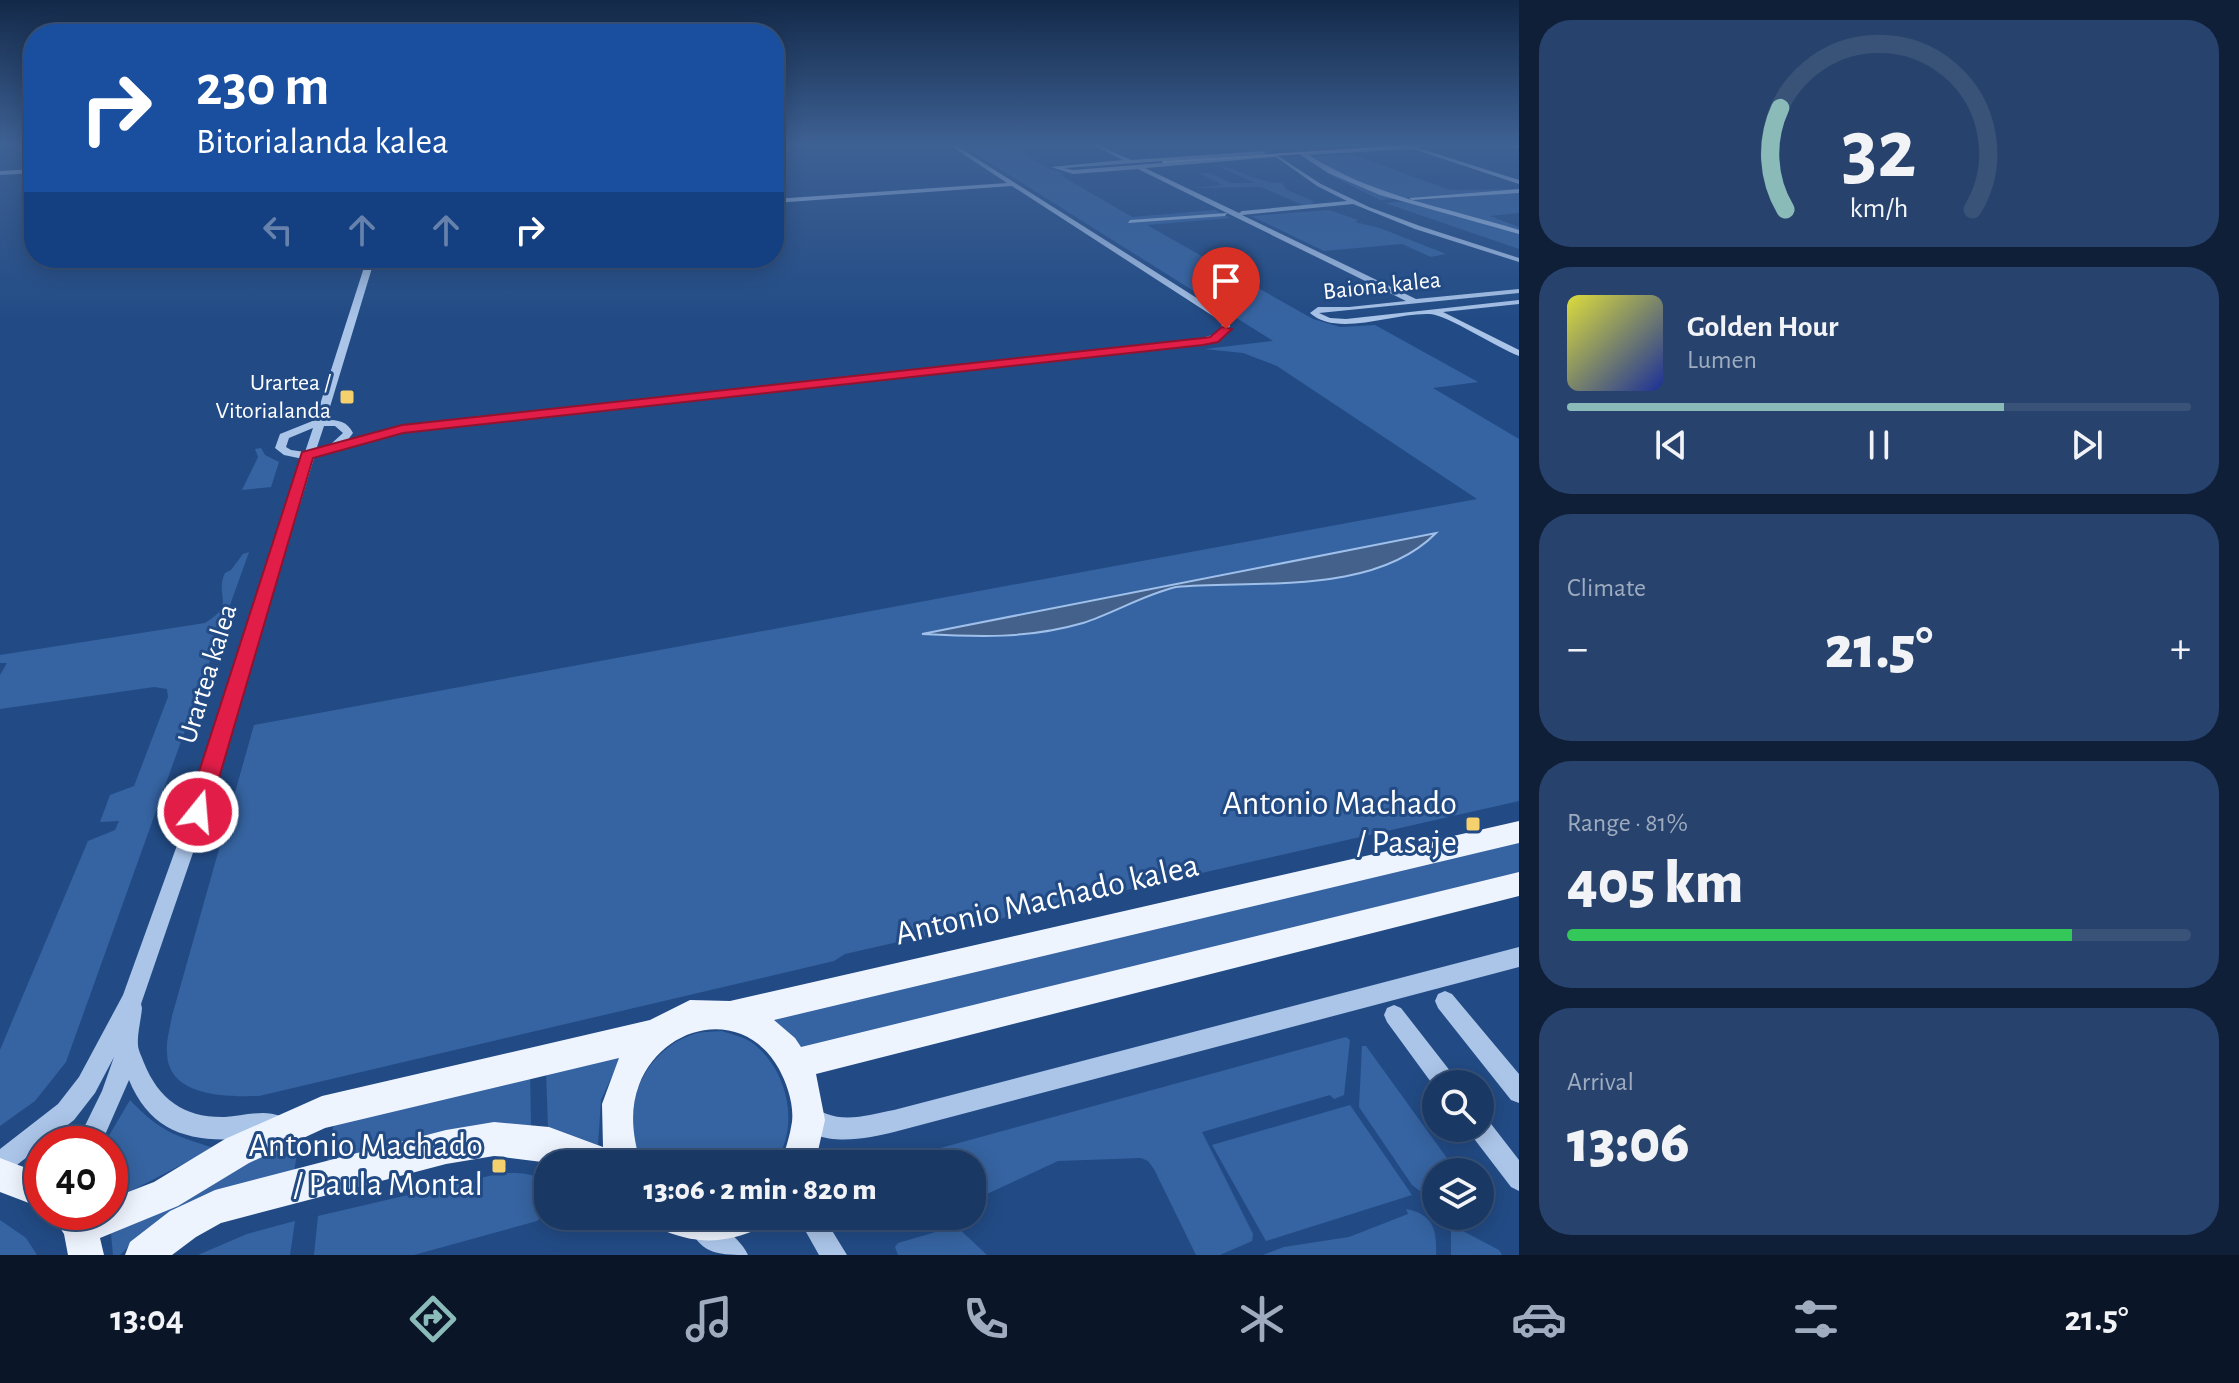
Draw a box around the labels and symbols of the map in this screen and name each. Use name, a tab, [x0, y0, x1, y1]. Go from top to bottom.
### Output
pin	[1192, 247, 1260, 329]
street label: Baiona kalea	[1322, 268, 1442, 304]
place label: Urartea / Vitorialanda	[215, 371, 331, 423]
marker: Urartea / Vitorialanda	[338, 388, 356, 406]
street label: Urartea kalea	[174, 601, 243, 747]
position arrow	[156, 770, 240, 854]
place label: Antonio Machado / Pasaje	[1222, 787, 1457, 860]
marker: Antonio Machado / Pasaje	[1464, 815, 1482, 833]
street label: Antonio Machado kalea	[892, 849, 1202, 951]
speed limit sign: 40	[24, 1126, 128, 1230]
place label: Antonio Machado / Paula Montal	[248, 1129, 483, 1202]
marker: Antonio Machado / Paula Montal	[490, 1157, 508, 1175]

